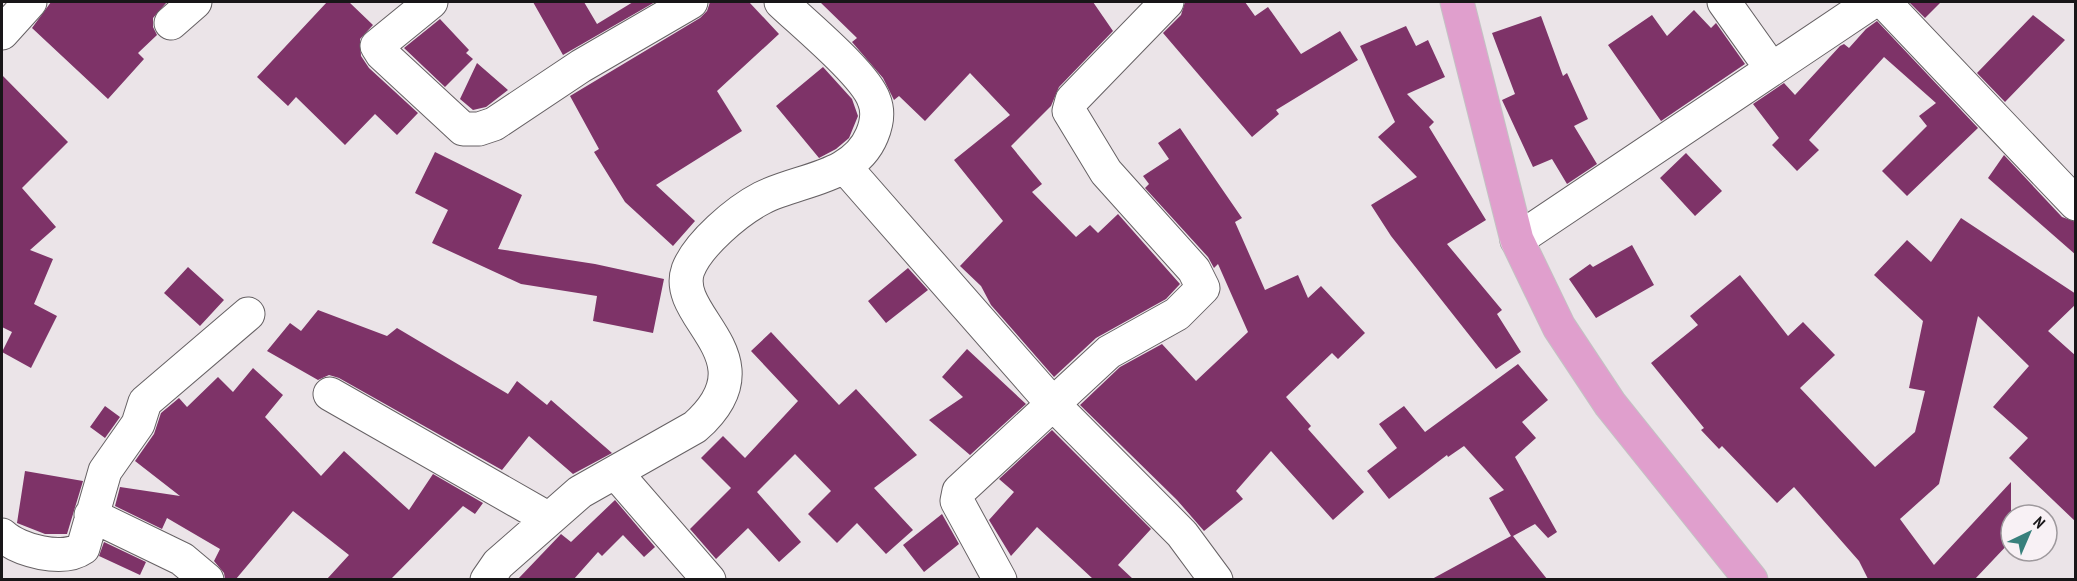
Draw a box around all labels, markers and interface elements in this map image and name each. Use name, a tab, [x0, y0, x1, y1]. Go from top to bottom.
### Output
north arrow	[1999, 503, 2059, 563]
text: N	[2029, 512, 2049, 532]

